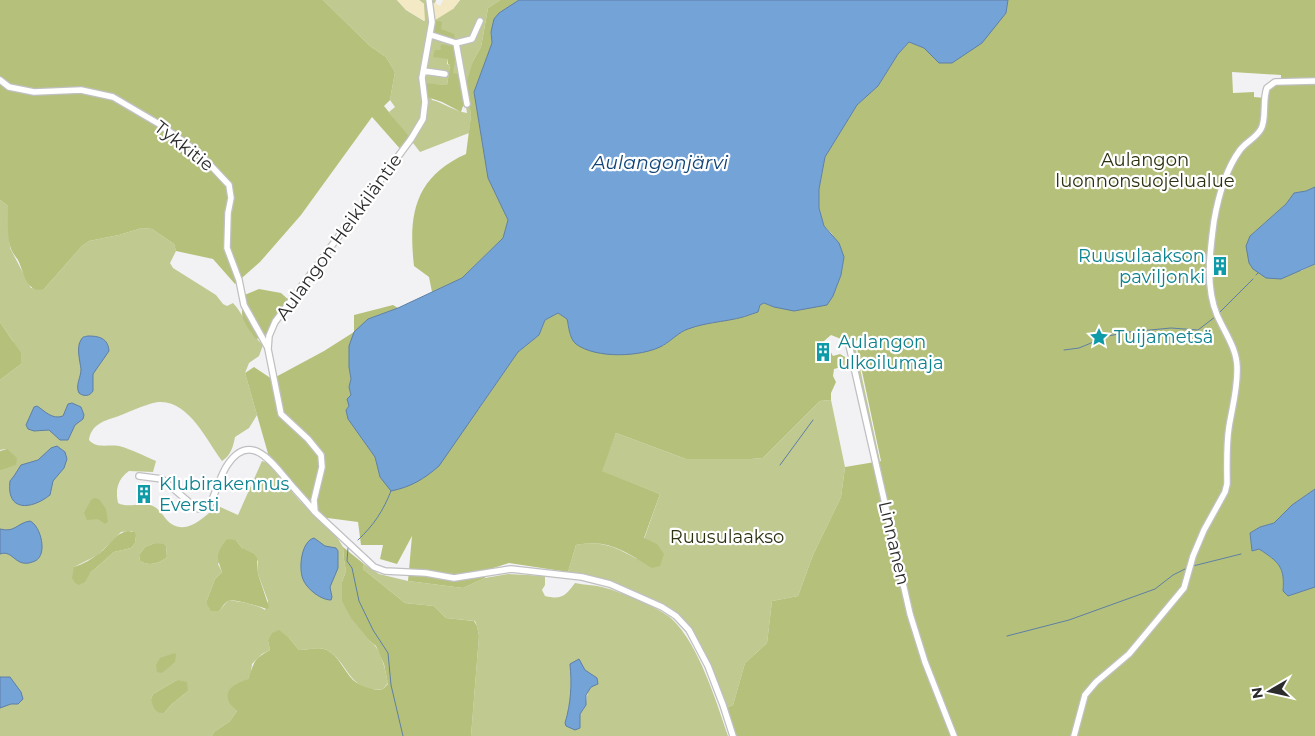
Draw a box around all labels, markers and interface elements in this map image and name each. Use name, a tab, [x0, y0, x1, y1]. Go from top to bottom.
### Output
street label: Tykkitie	[150, 116, 218, 176]
street label: Aulangon Heikkiläntie	[271, 149, 407, 325]
park label: Aulangon luonnonsuojelualue	[1055, 149, 1235, 192]
water label: Aulangonjärvi	[591, 151, 729, 174]
place label: Ruusulaakson paviljonki	[1078, 245, 1205, 288]
building icon: Ruusulaakson paviljonki	[1209, 255, 1231, 277]
place icon: Tuijametsä	[1088, 326, 1110, 348]
place label: Tuijametsä	[1114, 326, 1213, 348]
place label: Aulangon ulkoilumaja	[838, 331, 944, 374]
building icon: Aulangon ulkoilumaja	[812, 341, 834, 363]
place label: Klubirakennus Eversti	[159, 473, 290, 516]
building icon: Klubirakennus Eversti	[133, 483, 155, 505]
street label: Linnanen	[874, 499, 914, 587]
park label: Ruusulaakso	[670, 526, 784, 548]
north arrow	[1245, 666, 1295, 716]
text: N	[1247, 686, 1267, 700]

